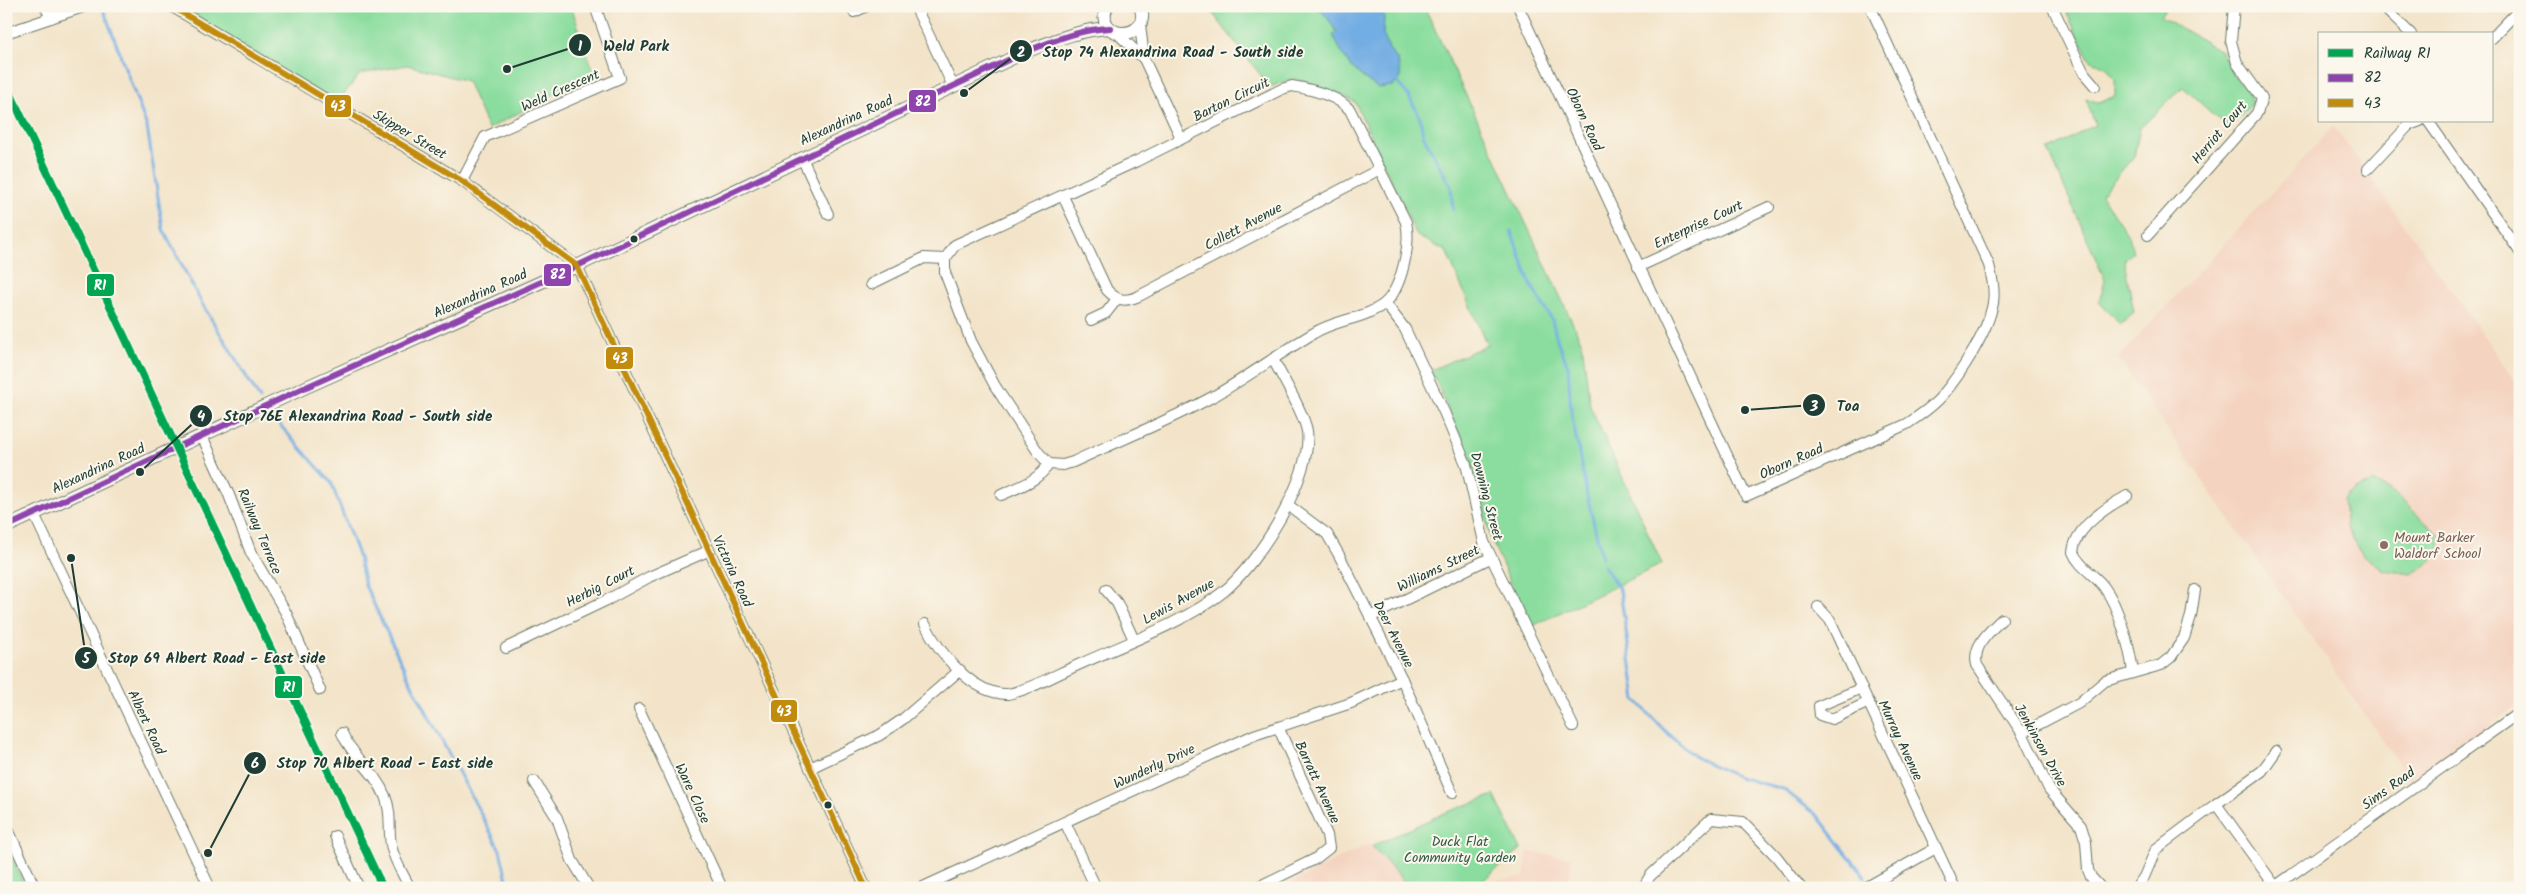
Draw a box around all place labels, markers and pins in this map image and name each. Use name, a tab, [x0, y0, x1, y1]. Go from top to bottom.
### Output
callout: Weld Park	[568, 30, 679, 60]
callout: Stop 74 Alexandrina Road - South side	[1008, 36, 1314, 66]
unlabelled marker	[629, 234, 639, 244]
callout: Toa	[1802, 390, 1870, 420]
callout: Stop 76E Alexandrina Road - South side	[188, 401, 502, 431]
place label: Mount Barker Waldorf School	[2394, 527, 2482, 565]
marker: Mount Barker Waldorf School	[2378, 539, 2390, 551]
callout: Stop 69 Albert Road - East side	[73, 643, 335, 673]
callout: Stop 70 Albert Road - East side	[242, 748, 503, 778]
unlabelled marker	[823, 800, 833, 810]

